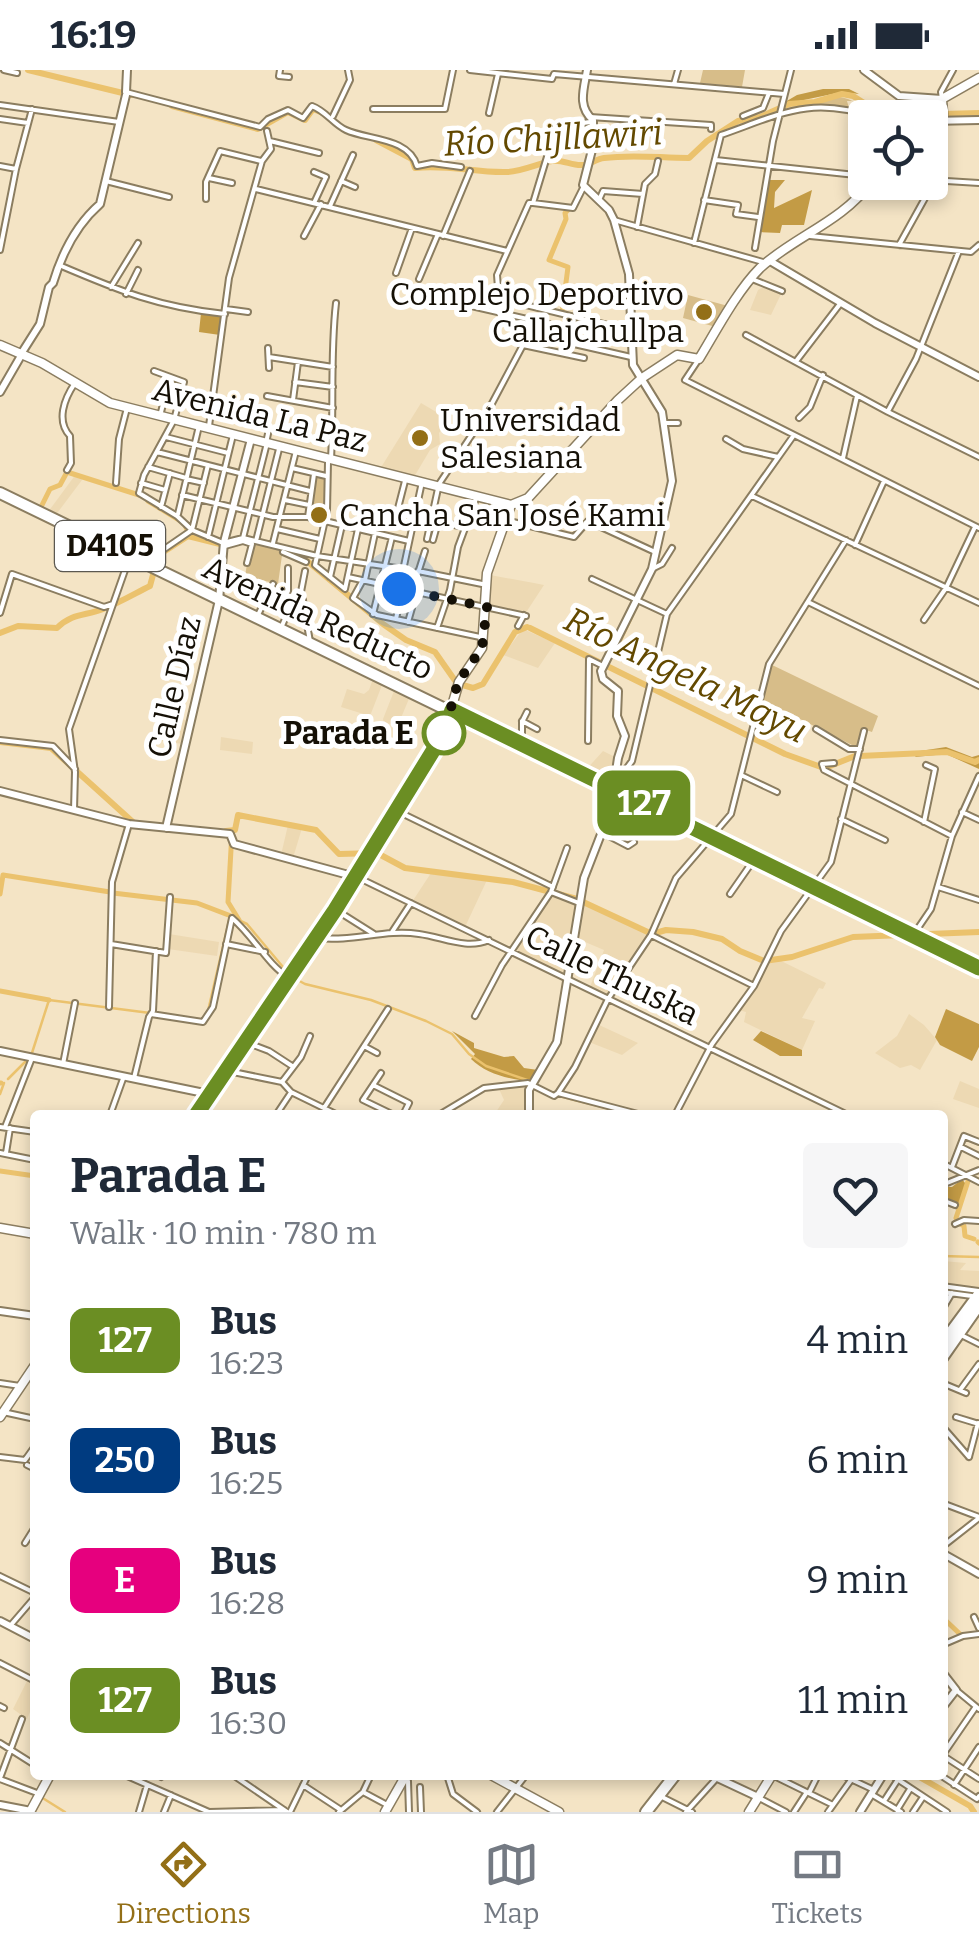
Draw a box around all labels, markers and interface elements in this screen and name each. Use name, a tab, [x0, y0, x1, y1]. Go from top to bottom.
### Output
text: 16:19	[50, 12, 137, 58]
map controls	[848, 100, 948, 200]
button: locate	[848, 100, 948, 200]
water label: Río Chijllawiri	[443, 111, 664, 165]
place label: Complejo Deportivo Callajchullpa	[390, 275, 684, 350]
marker: Complejo Deportivo Callajchullpa	[693, 301, 715, 323]
street label: Avenida La Paz	[149, 370, 371, 460]
place label: Universidad Salesiana	[440, 401, 621, 476]
marker: Universidad Salesiana	[409, 427, 431, 449]
place label: Cancha San José Kami	[339, 496, 666, 534]
marker: Cancha San José Kami	[308, 504, 330, 526]
road number: D4105	[55, 521, 165, 571]
street label: Avenida Reducto	[197, 548, 439, 688]
your location	[374, 564, 424, 614]
water label: Río Angela Mayu	[558, 598, 814, 752]
street label: Calle Díaz	[139, 612, 209, 762]
marker: Parada E	[423, 712, 465, 754]
place label: Parada E	[283, 714, 414, 752]
line badge: 127	[586, 770, 702, 836]
text: 127	[617, 782, 671, 824]
street label: Calle Thuska	[519, 917, 705, 1033]
button: heart	[803, 1143, 908, 1248]
text: Parada E	[70, 1147, 267, 1205]
text: Walk · 10 min · 780 m	[70, 1214, 376, 1252]
text: Bus	[210, 1298, 277, 1344]
text: 4 min	[807, 1317, 908, 1363]
text: 127	[98, 1319, 152, 1361]
text: 16:23	[210, 1344, 284, 1382]
text: Bus	[210, 1418, 277, 1464]
text: 6 min	[806, 1437, 908, 1483]
text: 250	[94, 1439, 156, 1481]
text: 16:25	[210, 1464, 283, 1502]
text: Bus	[210, 1538, 277, 1584]
text: 9 min	[807, 1557, 908, 1603]
text: E	[114, 1559, 136, 1601]
text: 16:28	[210, 1584, 285, 1622]
text: Bus	[210, 1658, 277, 1704]
text: 11 min	[798, 1677, 908, 1723]
text: 127	[98, 1679, 152, 1721]
text: 16:30	[210, 1704, 287, 1742]
tab: Directions	[116, 1837, 251, 1930]
tab: Map	[483, 1837, 539, 1930]
tab: Tickets	[772, 1837, 863, 1930]

